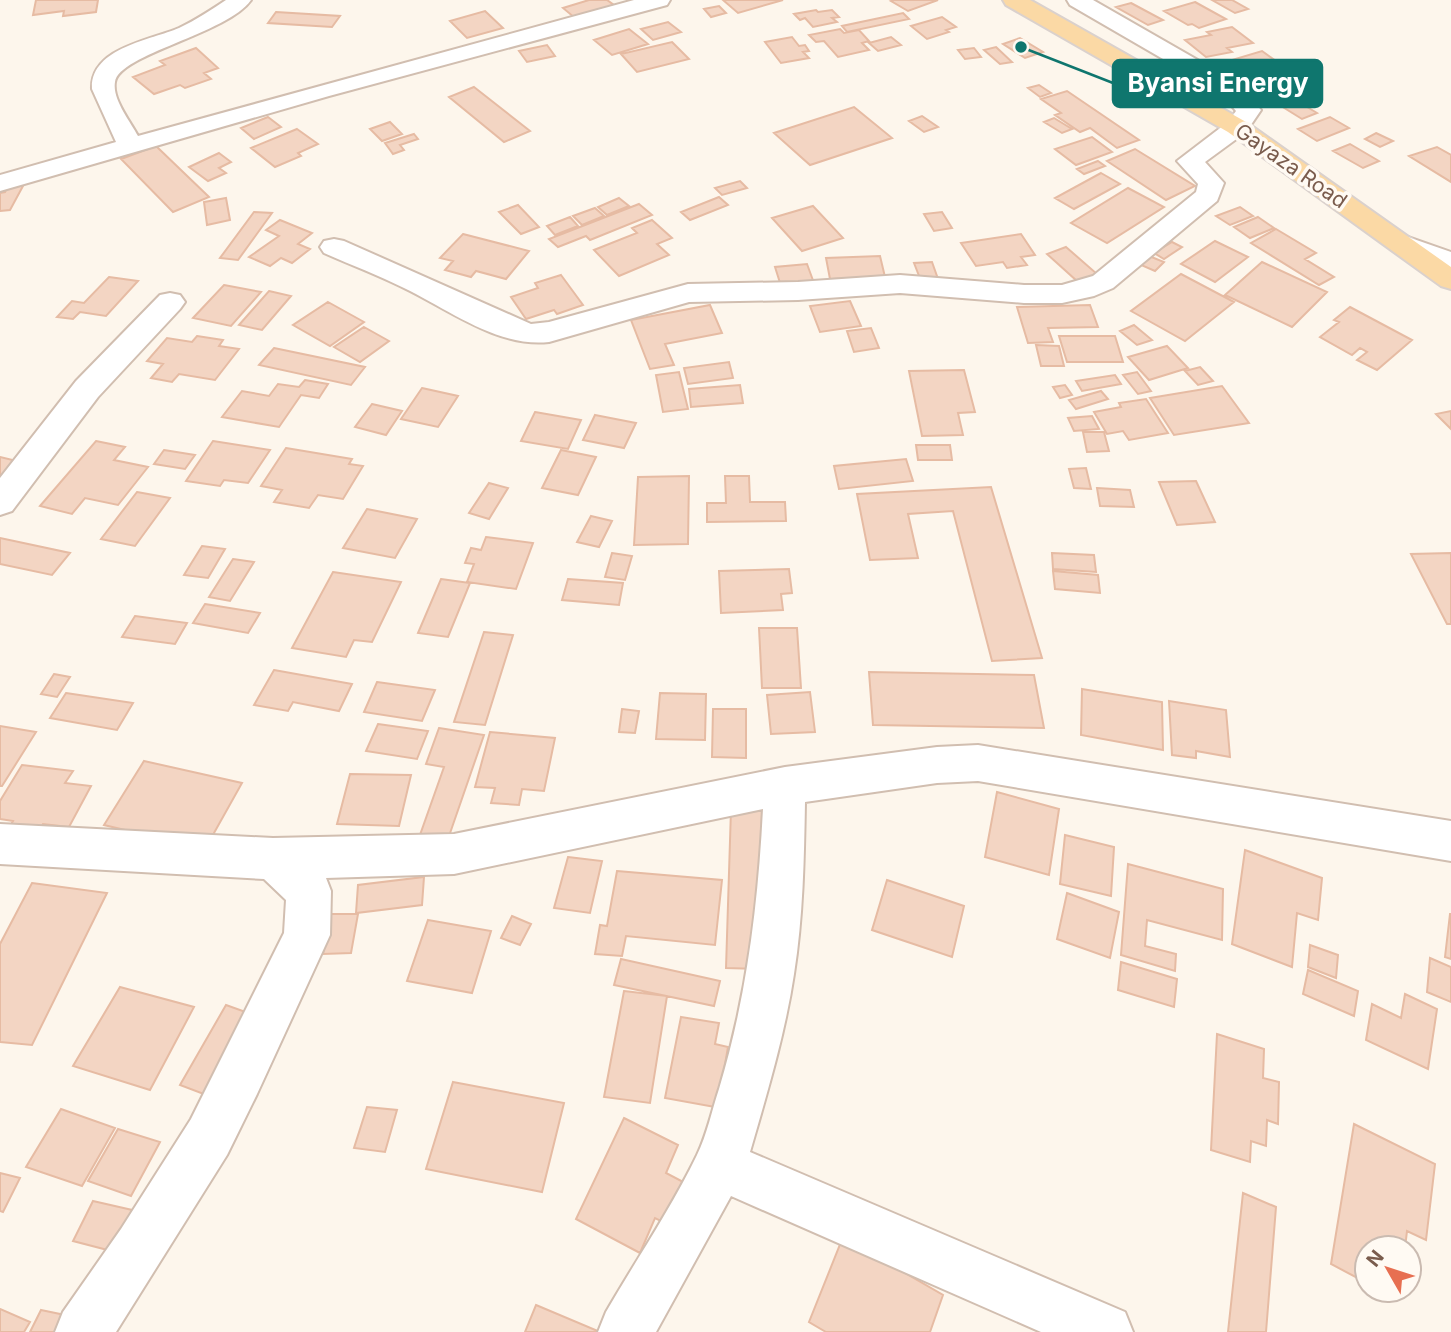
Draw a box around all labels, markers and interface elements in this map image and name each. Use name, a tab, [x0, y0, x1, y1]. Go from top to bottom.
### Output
callout: Byansi Energy	[1113, 60, 1322, 107]
text: Byansi Energy	[1127, 67, 1309, 98]
street label: Gayaza Road	[1231, 118, 1352, 213]
north arrow	[1353, 1234, 1423, 1304]
text: N	[1362, 1246, 1389, 1271]

